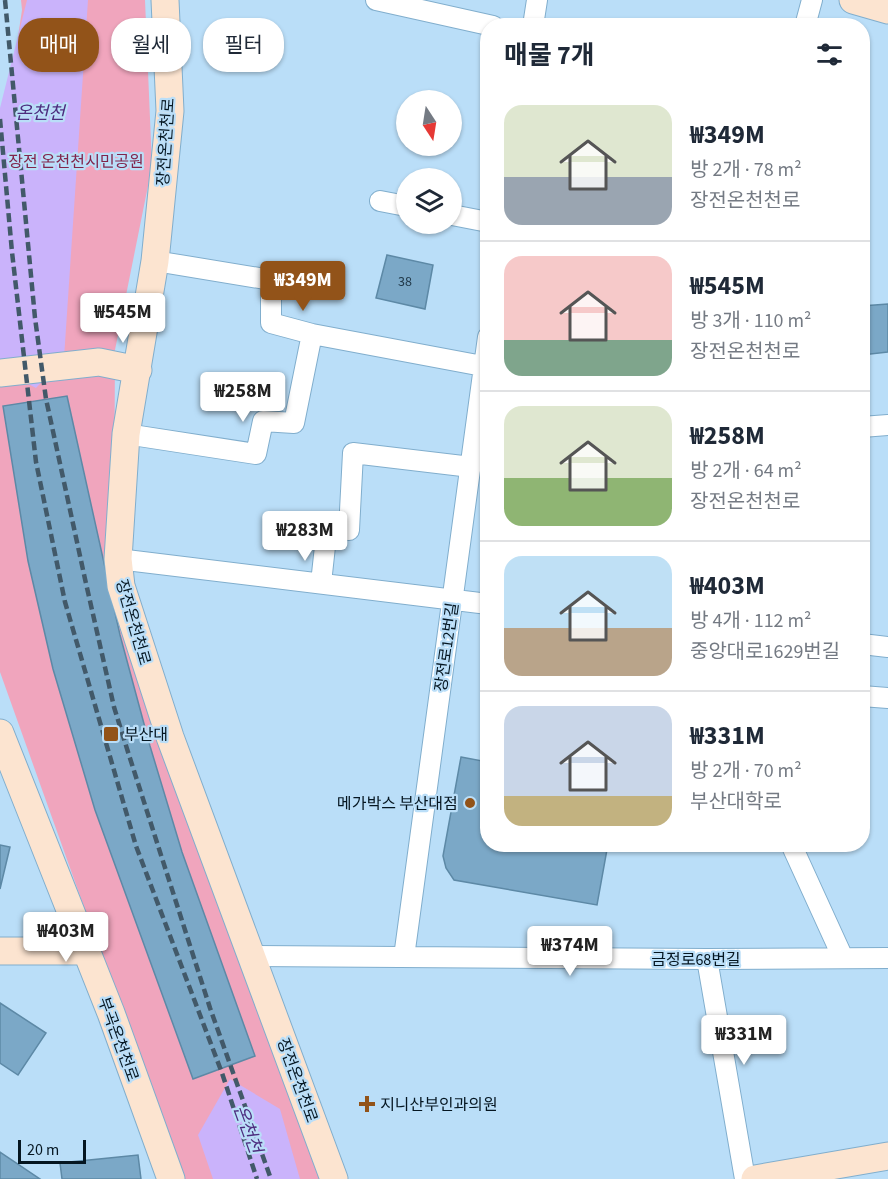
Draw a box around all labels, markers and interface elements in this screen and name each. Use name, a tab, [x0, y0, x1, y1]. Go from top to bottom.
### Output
chip: 매매	[18, 18, 99, 72]
chip: 월세	[111, 18, 191, 72]
chip: 필터	[203, 18, 284, 72]
text: 매물 7개	[504, 37, 595, 74]
icon: filters	[813, 38, 846, 71]
north arrow	[396, 90, 462, 156]
map controls	[396, 90, 462, 234]
street label: 장전온천천로	[152, 97, 180, 187]
water label: 온천천	[15, 101, 67, 126]
text: ₩349M	[690, 116, 765, 153]
icon: home	[552, 129, 624, 201]
park label: 장전 온천천시민공원	[8, 151, 144, 173]
text: 방 2개 · 78 m²	[690, 156, 802, 184]
button: layers	[396, 168, 462, 234]
text: 장전온천천로	[690, 187, 800, 215]
pin: ₩349M	[261, 261, 345, 312]
text: ₩349M	[274, 266, 332, 294]
text: ₩545M	[690, 267, 765, 304]
house number: 38	[398, 272, 412, 292]
icon: home	[552, 280, 624, 352]
pin: ₩545M	[81, 293, 165, 344]
text: ₩545M	[94, 298, 152, 326]
text: 방 3개 · 110 m²	[690, 307, 811, 335]
text: 장전온천천로	[690, 338, 800, 366]
pin: ₩258M	[201, 372, 285, 423]
text: ₩258M	[214, 377, 272, 405]
text: ₩258M	[690, 417, 765, 454]
icon: home	[552, 430, 624, 502]
text: 방 2개 · 64 m²	[690, 457, 802, 485]
text: 장전온천천로	[690, 488, 800, 516]
pin: ₩283M	[263, 511, 347, 562]
text: ₩283M	[276, 516, 334, 544]
text: ₩403M	[690, 567, 765, 604]
street label: 장전온천천로	[110, 577, 156, 668]
icon: home	[552, 580, 624, 652]
street label: 장전로12번길	[430, 601, 464, 693]
text: 방 4개 · 112 m²	[690, 607, 811, 635]
text: 중앙대로1629번길	[690, 638, 840, 666]
text: ₩331M	[690, 717, 765, 754]
place label: 부산대	[124, 724, 168, 746]
marker: 부산대	[102, 725, 120, 743]
icon: home	[552, 730, 624, 802]
text: 방 2개 · 70 m²	[690, 757, 802, 785]
text: 부산대학로	[690, 788, 782, 816]
place label: 메가박스 부산대점	[337, 793, 458, 815]
marker: 메가박스 부산대점	[463, 796, 477, 810]
pin: ₩403M	[24, 912, 108, 963]
text: ₩403M	[37, 917, 95, 945]
pin: ₩374M	[528, 926, 612, 977]
text: ₩374M	[541, 931, 599, 959]
street label: 금정로68번길	[651, 949, 741, 971]
street label: 부곡온천천로	[93, 994, 144, 1085]
pin: ₩331M	[702, 1015, 786, 1066]
text: ₩331M	[715, 1020, 773, 1048]
street label: 장전온천천로	[272, 1035, 323, 1126]
place label: 지니산부인과의원	[380, 1094, 498, 1116]
marker: 지니산부인과의원	[358, 1095, 376, 1113]
water label: 온천천	[227, 1102, 269, 1159]
scale bar	[18, 1137, 86, 1164]
text: 20 m	[27, 1139, 59, 1161]

